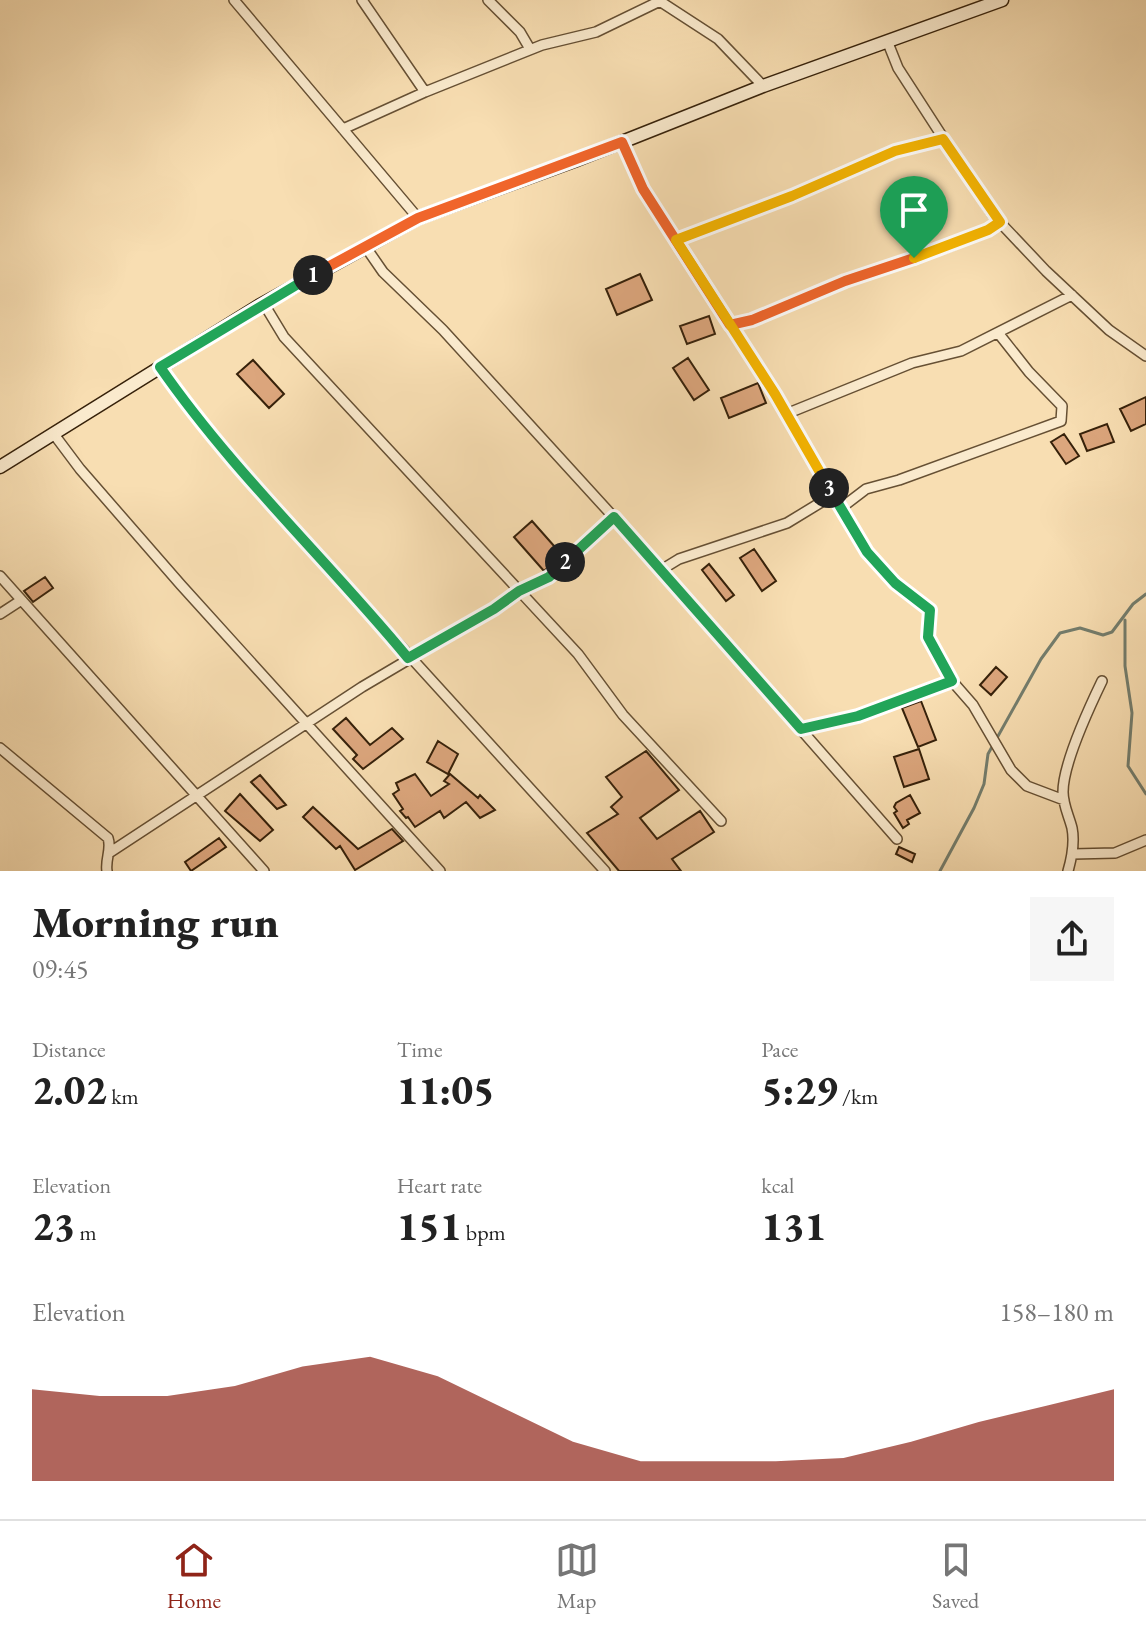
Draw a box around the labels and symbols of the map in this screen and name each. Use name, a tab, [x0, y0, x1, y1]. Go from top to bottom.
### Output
pin	[880, 176, 948, 258]
pin: 1	[293, 255, 333, 295]
pin: 3	[809, 468, 849, 508]
pin: 2	[545, 542, 585, 582]

